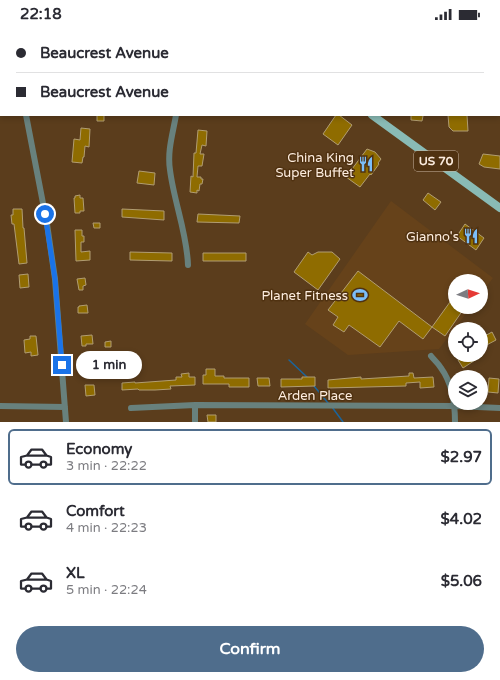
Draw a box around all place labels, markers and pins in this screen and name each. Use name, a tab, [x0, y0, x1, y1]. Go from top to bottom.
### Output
place label: China King Super Buffet	[275, 150, 354, 181]
restaurant icon: China King Super Buffet	[357, 155, 375, 173]
restaurant icon: Gianno's	[462, 227, 480, 245]
place label: Gianno's	[406, 229, 459, 245]
sports icon: Planet Fitness	[351, 286, 369, 304]
place label: Planet Fitness	[261, 288, 348, 304]

